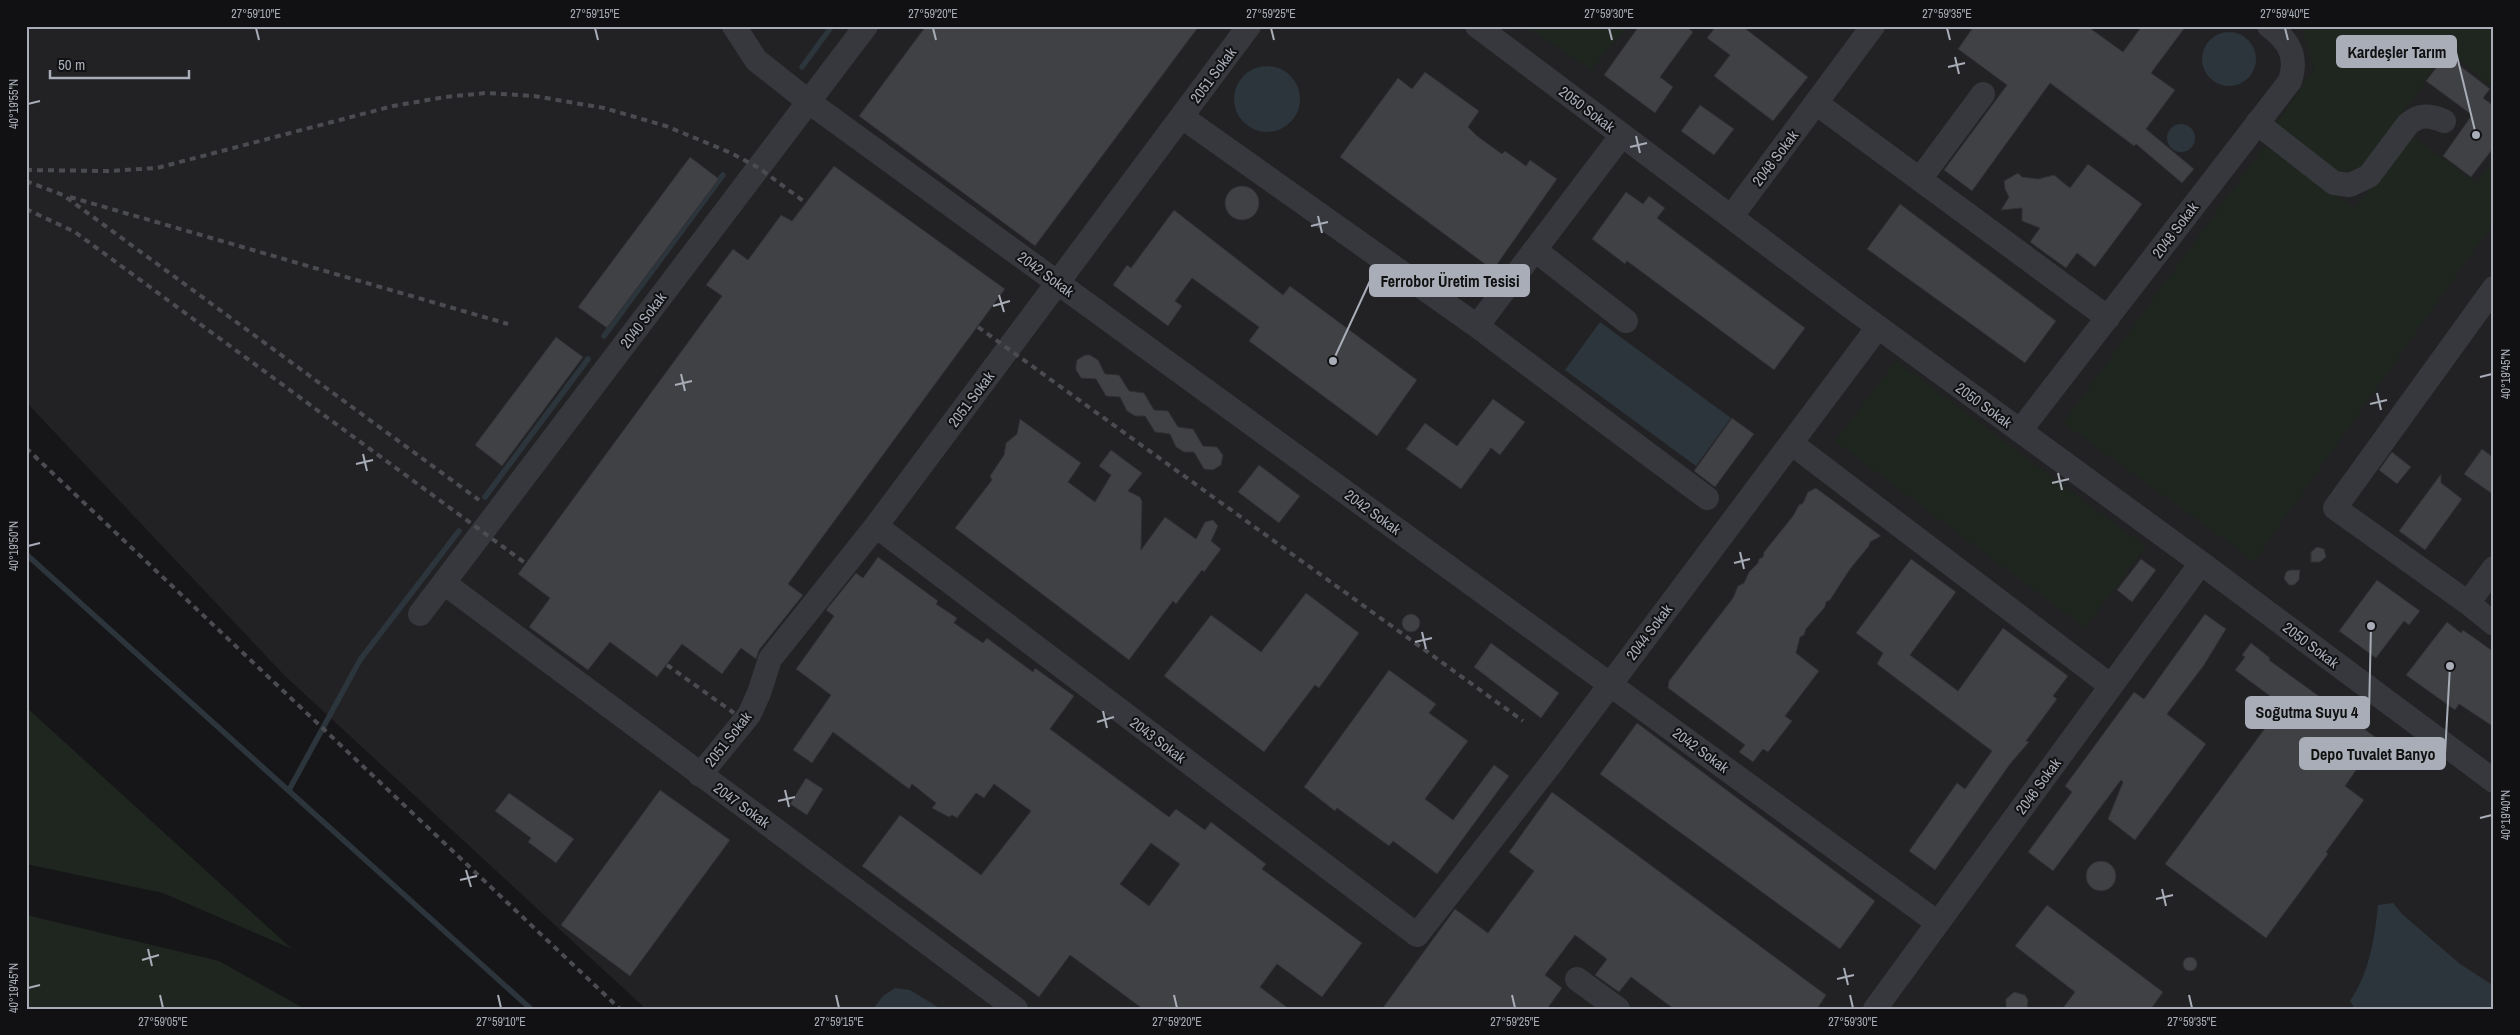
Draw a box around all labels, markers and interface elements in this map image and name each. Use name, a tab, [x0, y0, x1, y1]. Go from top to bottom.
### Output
text: 27°59'10"E	[231, 6, 281, 22]
text: 27°59'15"E	[570, 6, 620, 22]
text: 27°59'20"E	[908, 6, 958, 22]
text: 27°59'25"E	[1246, 6, 1296, 22]
text: 27°59'30"E	[1584, 6, 1634, 22]
text: 27°59'35"E	[1922, 6, 1972, 22]
text: 27°59'40"E	[2260, 6, 2310, 22]
callout: Kardeşler Tarım	[2337, 36, 2456, 67]
text: Kardeşler Tarım	[2348, 41, 2446, 63]
street label: 2051 Sokak	[1185, 42, 1241, 107]
scale bar	[50, 48, 189, 80]
text: 50 m	[58, 54, 85, 75]
text: 40°19'55"N	[6, 79, 22, 129]
street label: 2050 Sokak	[1555, 81, 1620, 137]
street label: 2048 Sokak	[1747, 125, 1803, 190]
street label: 2048 Sokak	[2147, 197, 2203, 262]
street label: 2042 Sokak	[1014, 246, 1079, 302]
callout: Ferrobor Üretim Tesisi	[1370, 265, 1529, 296]
text: Ferrobor Üretim Tesisi	[1380, 270, 1520, 292]
street label: 2040 Sokak	[615, 287, 671, 352]
text: 40°19'45"N	[2498, 349, 2514, 399]
street label: 2051 Sokak	[943, 366, 999, 431]
street label: 2050 Sokak	[1952, 377, 2017, 433]
street label: 2042 Sokak	[1341, 484, 1406, 540]
text: 40°19'50"N	[6, 521, 22, 571]
street label: 2044 Sokak	[1621, 599, 1677, 664]
street label: 2050 Sokak	[2279, 617, 2344, 673]
callout: Soğutma Suyu 4	[2246, 697, 2369, 728]
text: Soğutma Suyu 4	[2256, 701, 2359, 723]
street label: 2051 Sokak	[700, 706, 757, 771]
street label: 2043 Sokak	[1126, 712, 1191, 768]
street label: 2042 Sokak	[1669, 722, 1734, 778]
callout: Depo Tuvalet Banyo	[2300, 738, 2445, 769]
text: Depo Tuvalet Banyo	[2310, 743, 2436, 765]
street label: 2046 Sokak	[2010, 753, 2066, 818]
street label: 2047 Sokak	[710, 777, 775, 833]
text: 40°19'40"N	[2498, 790, 2514, 840]
text: 40°19'45"N	[6, 963, 22, 1013]
text: 27°59'05"E	[138, 1014, 188, 1030]
text: 27°59'10"E	[476, 1014, 526, 1030]
text: 27°59'15"E	[814, 1014, 864, 1030]
text: 27°59'20"E	[1152, 1014, 1202, 1030]
text: 27°59'25"E	[1490, 1014, 1540, 1030]
text: 27°59'30"E	[1828, 1014, 1878, 1030]
text: 27°59'35"E	[2167, 1014, 2217, 1030]

